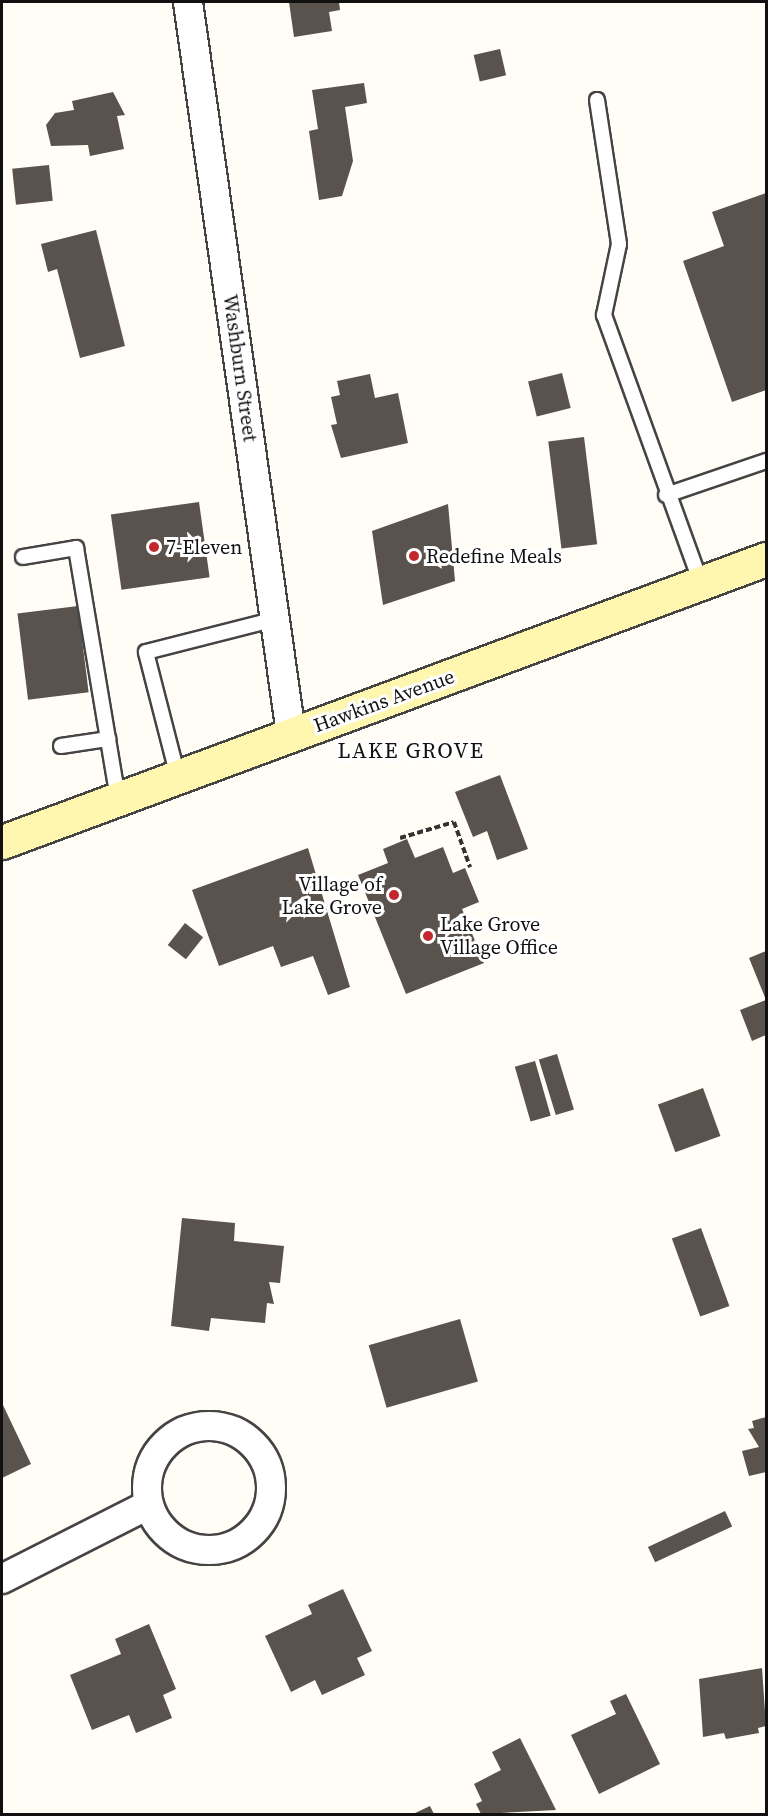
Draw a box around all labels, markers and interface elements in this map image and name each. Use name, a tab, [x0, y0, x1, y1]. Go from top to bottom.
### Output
street label: Washburn Street	[218, 293, 262, 443]
place label: 7-Eleven	[166, 535, 242, 559]
marker: 7-Eleven	[147, 540, 161, 554]
place label: Redefine Meals	[426, 544, 562, 568]
marker: Redefine Meals	[407, 549, 421, 563]
street label: Hawkins Avenue	[310, 664, 458, 738]
district label: LAKE GROVE	[338, 738, 484, 764]
place label: Village of Lake Grove	[282, 872, 382, 919]
marker: Village of Lake Grove	[387, 888, 401, 902]
place label: Lake Grove Village Office	[440, 912, 558, 959]
marker: Lake Grove Village Office	[421, 929, 435, 943]

